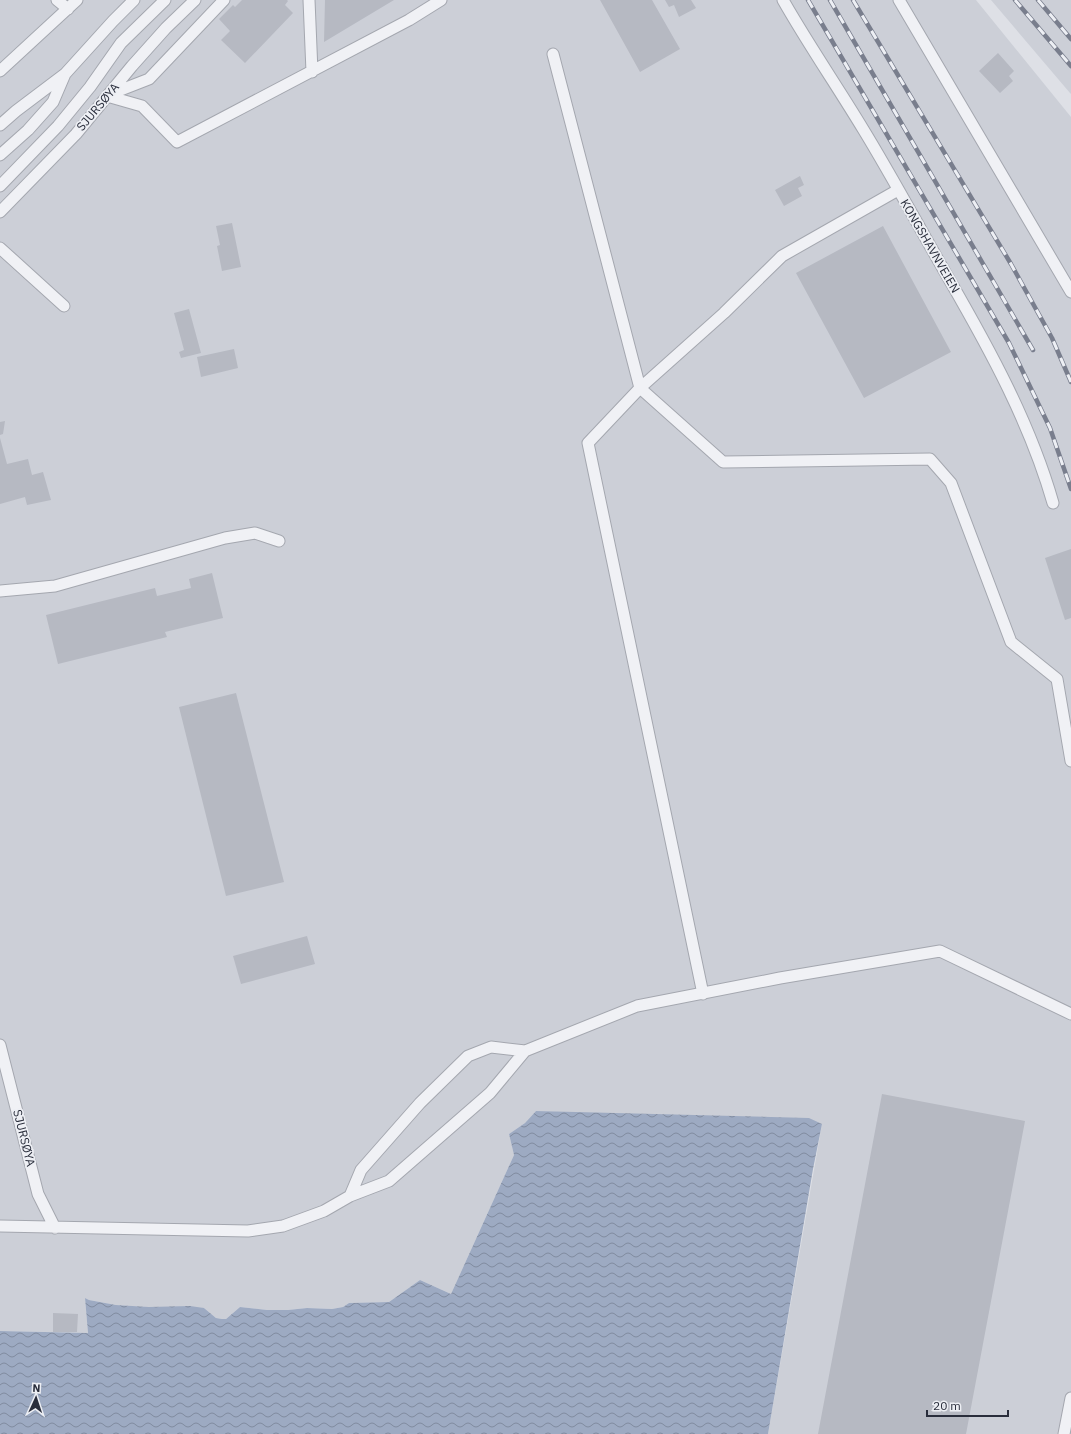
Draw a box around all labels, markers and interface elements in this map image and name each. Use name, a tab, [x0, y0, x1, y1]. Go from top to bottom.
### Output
street label: SJURSØYA	[73, 79, 122, 134]
street label: KONGSHAVNVEIEN	[898, 196, 963, 295]
street label: SJURSØYA	[10, 1108, 39, 1168]
north arrow	[16, 1378, 56, 1418]
text: N	[32, 1381, 41, 1395]
scale bar	[927, 1392, 1008, 1418]
text: 20 m	[933, 1398, 961, 1413]

